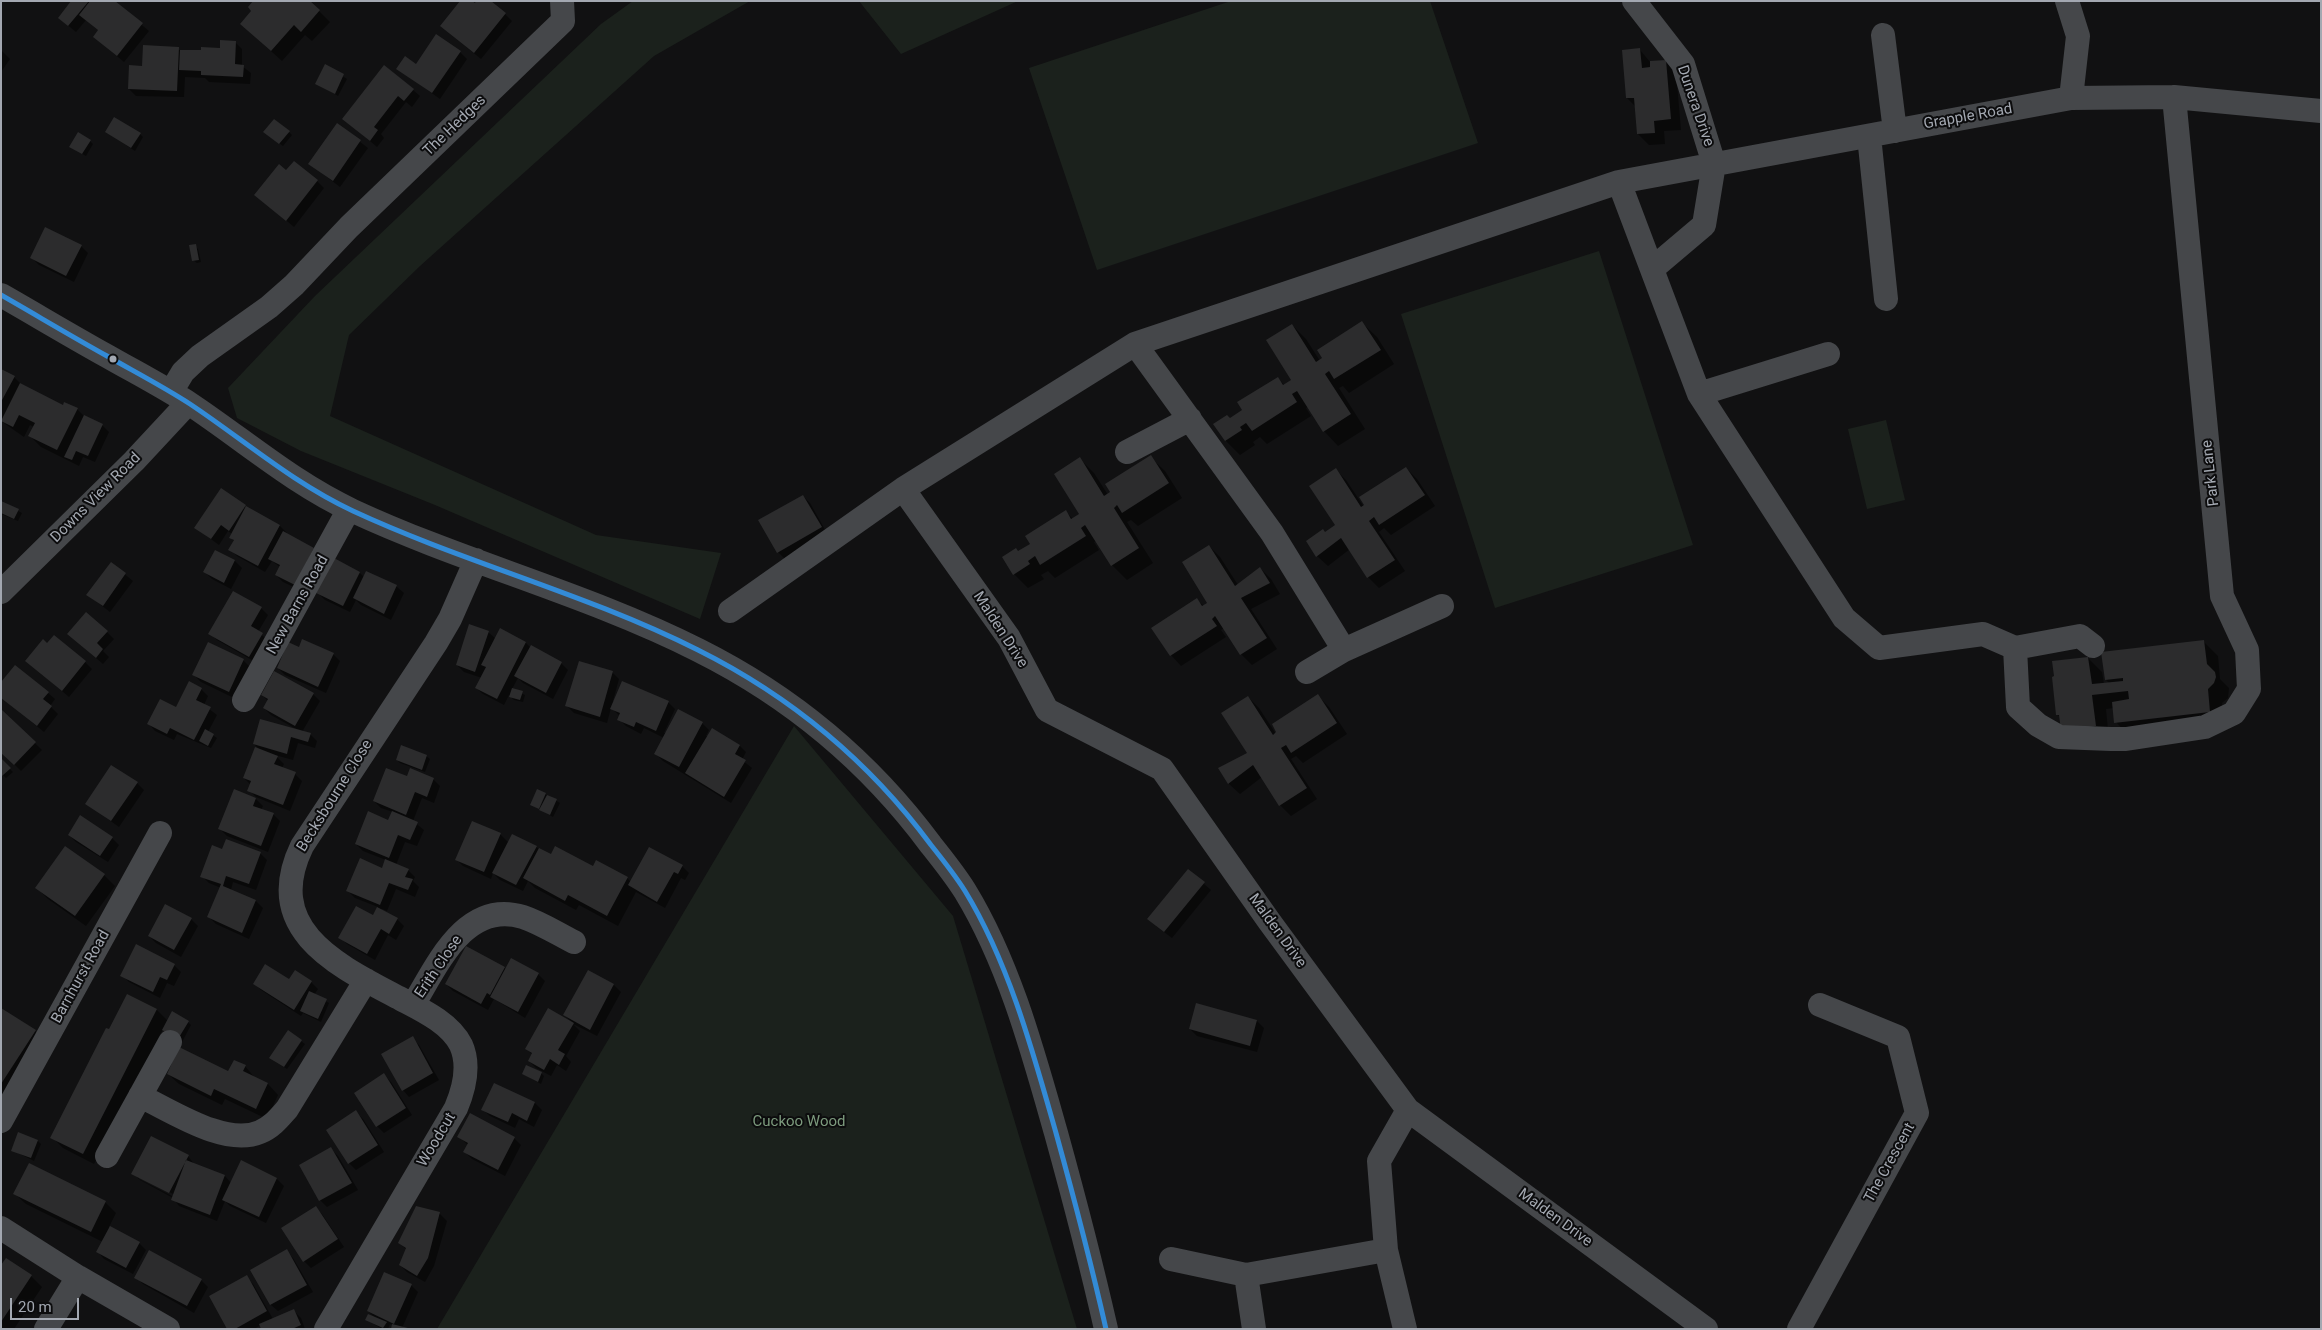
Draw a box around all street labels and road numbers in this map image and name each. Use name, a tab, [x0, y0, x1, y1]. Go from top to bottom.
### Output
street label: Dunera Drive	[1673, 63, 1717, 149]
street label: The Hedges	[420, 92, 490, 160]
street label: Grapple Road	[1922, 100, 2014, 134]
street label: Park Lane	[2199, 439, 2223, 507]
street label: Downs View Road	[47, 449, 145, 547]
street label: New Barns Road	[263, 552, 333, 658]
street label: Malden Drive	[969, 589, 1031, 671]
street label: Becksbourne Close	[293, 737, 377, 855]
street label: Malden Drive	[1244, 891, 1310, 971]
street label: Barnhurst Road	[48, 927, 114, 1027]
street label: Erith Close	[411, 932, 467, 1002]
street label: Woodcut	[414, 1110, 460, 1170]
street label: The Crescent	[1861, 1120, 1919, 1206]
street label: Malden Drive	[1515, 1185, 1595, 1251]

